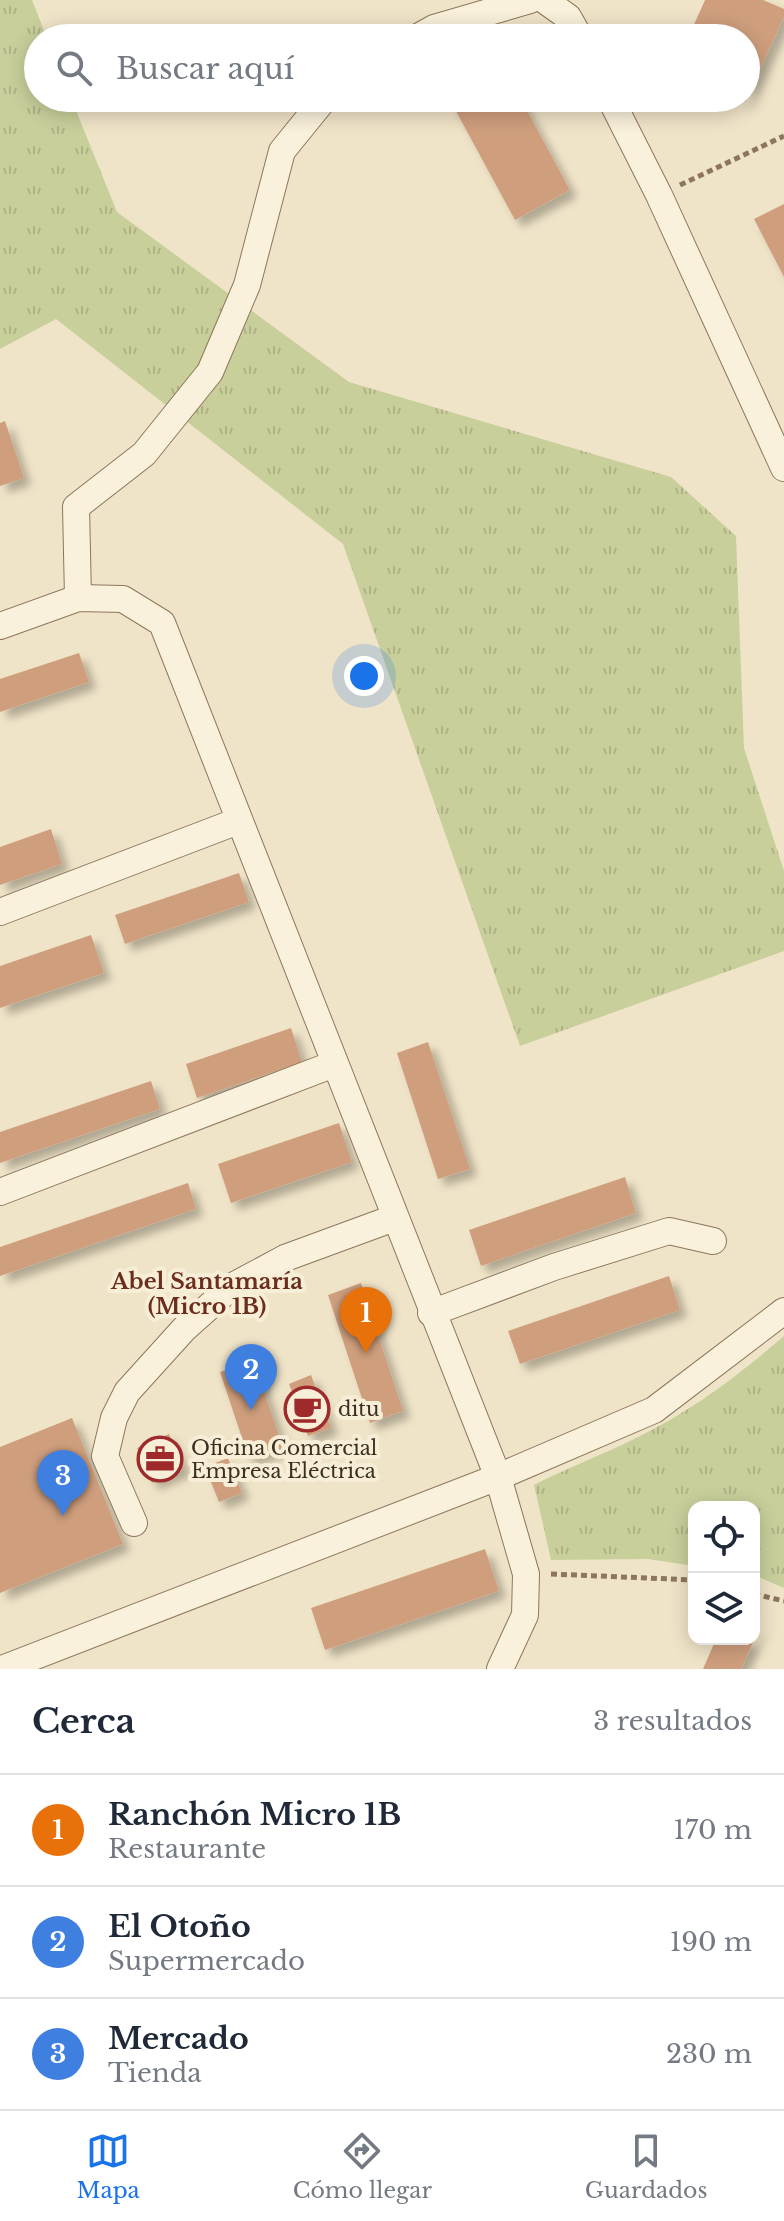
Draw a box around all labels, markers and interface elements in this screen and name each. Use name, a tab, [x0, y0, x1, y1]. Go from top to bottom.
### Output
search box	[24, 24, 760, 112]
icon: search	[52, 46, 96, 90]
text: Buscar aquí	[116, 50, 294, 87]
your location	[344, 656, 384, 696]
district label: Abel Santamaría (Micro 1B)	[110, 1268, 303, 1320]
pin: 1	[340, 1287, 392, 1353]
pin: 2	[225, 1344, 277, 1410]
cafe icon: ditu	[283, 1385, 331, 1433]
place label: ditu	[338, 1397, 379, 1421]
office icon: Oficina Comercial Empresa Eléctrica	[136, 1435, 184, 1483]
place label: Oficina Comercial Empresa Eléctrica	[191, 1436, 377, 1483]
pin: 3	[37, 1450, 89, 1516]
map controls	[688, 1501, 760, 1645]
button: locate	[688, 1501, 760, 1573]
button: layers	[688, 1573, 760, 1645]
text: Cerca	[32, 1700, 135, 1742]
text: 3 resultados	[593, 1705, 752, 1737]
text: Ranchón Micro 1B	[108, 1796, 401, 1833]
text: 1	[52, 1814, 64, 1846]
text: 170 m	[673, 1814, 752, 1846]
text: Restaurante	[108, 1833, 266, 1865]
text: El Otoño	[108, 1908, 251, 1945]
text: 2	[50, 1926, 66, 1958]
text: 190 m	[670, 1926, 752, 1958]
text: Supermercado	[108, 1945, 305, 1977]
text: Mercado	[108, 2020, 249, 2057]
text: 3	[50, 2038, 66, 2070]
text: 230 m	[666, 2038, 752, 2070]
text: Tienda	[108, 2057, 202, 2089]
tab: Mapa	[76, 2129, 140, 2204]
tab: Cómo llegar	[293, 2129, 432, 2204]
tab: Guardados	[585, 2129, 707, 2204]

